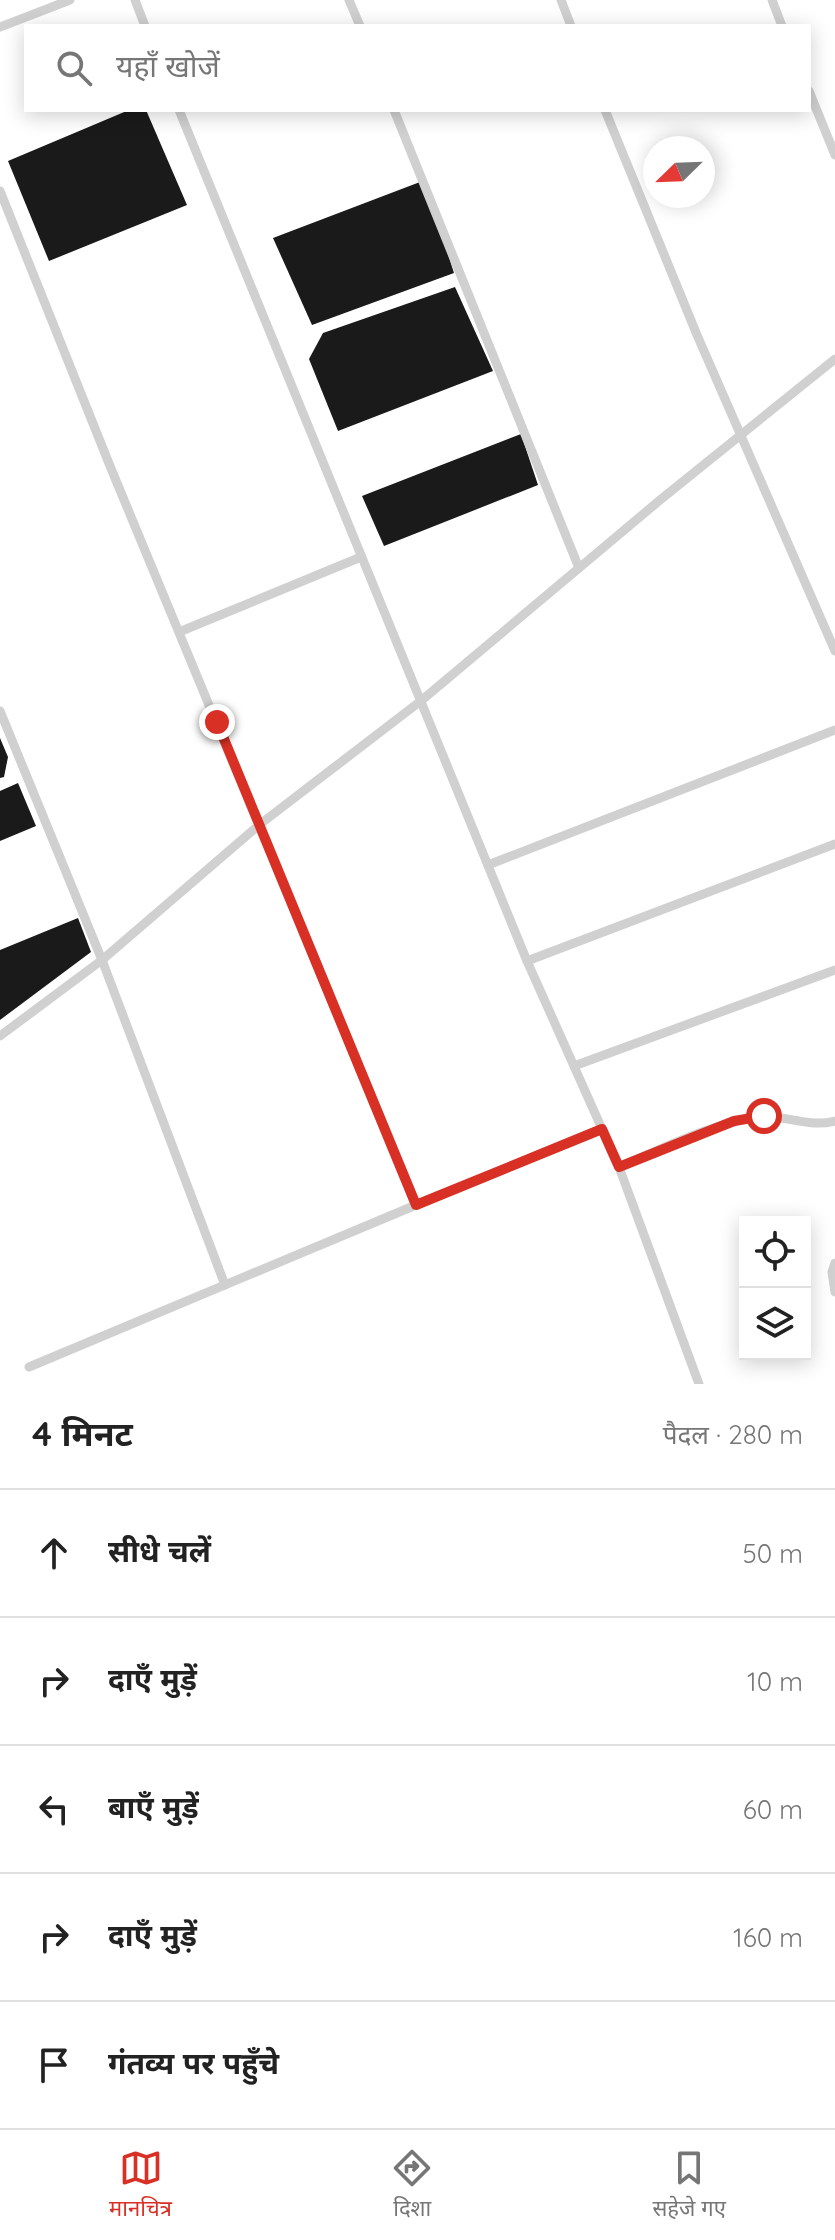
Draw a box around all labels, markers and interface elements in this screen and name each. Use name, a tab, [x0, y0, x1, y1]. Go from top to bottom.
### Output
search box	[24, 24, 811, 112]
icon: search	[52, 46, 96, 90]
text: यहाँ खोजें	[116, 47, 220, 85]
north arrow	[643, 136, 715, 208]
route end	[199, 704, 235, 740]
route start	[746, 1098, 782, 1134]
map controls	[739, 1216, 811, 1360]
button: locate	[739, 1216, 811, 1288]
button: layers	[739, 1288, 811, 1360]
text: 4 मिनट	[32, 1412, 133, 1455]
text: पैदल · 280 m	[663, 1418, 803, 1451]
icon: ahead	[32, 1531, 76, 1575]
text: सीधे चलें	[108, 1532, 211, 1570]
text: 50 m	[743, 1537, 803, 1570]
icon: right	[32, 1659, 76, 1703]
text: दाएँ मुड़ें	[108, 1660, 197, 1698]
text: 10 m	[747, 1665, 803, 1698]
icon: left	[32, 1787, 76, 1831]
text: बाएँ मुड़ें	[108, 1788, 199, 1826]
text: 60 m	[743, 1793, 803, 1826]
icon: right	[32, 1915, 76, 1959]
text: दाएँ मुड़ें	[108, 1916, 197, 1954]
text: 160 m	[733, 1921, 803, 1954]
icon: arrive	[32, 2043, 76, 2087]
text: गंतव्य पर पहुँचे	[108, 2044, 279, 2082]
tab: मानचित्र	[109, 2146, 172, 2225]
tab: दिशा	[390, 2146, 434, 2225]
tab: सहेजे गए	[652, 2146, 726, 2225]

